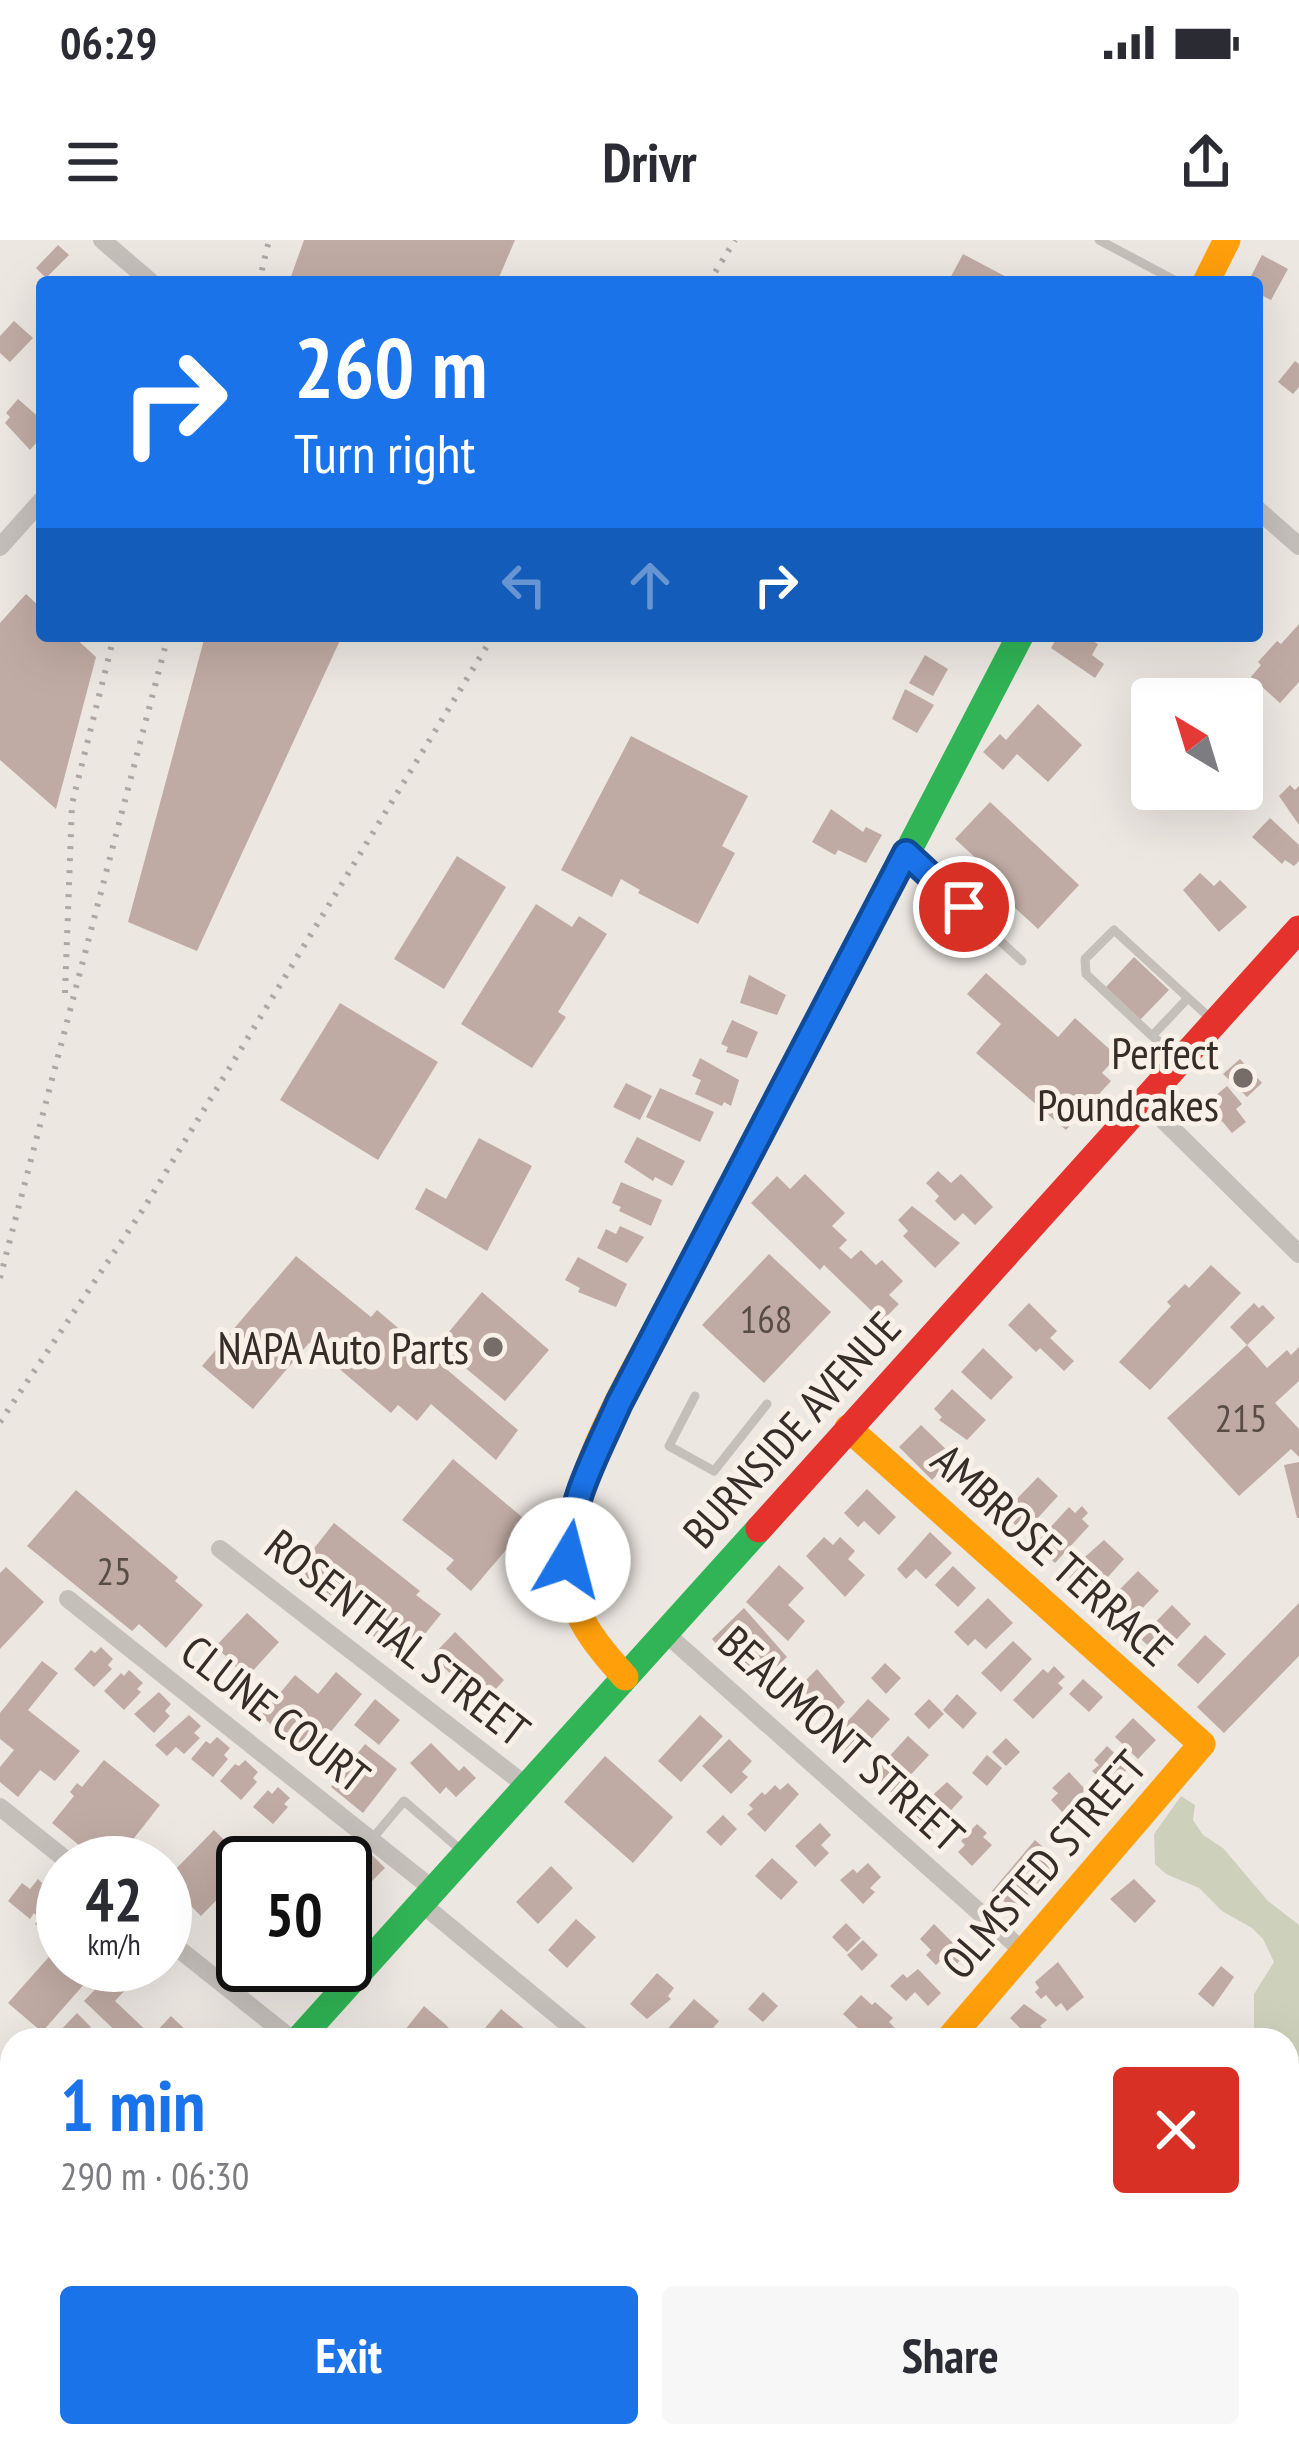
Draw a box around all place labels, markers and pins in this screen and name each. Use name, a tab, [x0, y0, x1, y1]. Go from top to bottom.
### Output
pin	[913, 856, 1015, 958]
place label: Perfect Poundcakes	[1037, 1023, 1220, 1133]
marker: Perfect Poundcakes	[1230, 1065, 1256, 1091]
place label: NAPA Auto Parts	[218, 1318, 469, 1376]
marker: NAPA Auto Parts	[480, 1334, 506, 1360]

